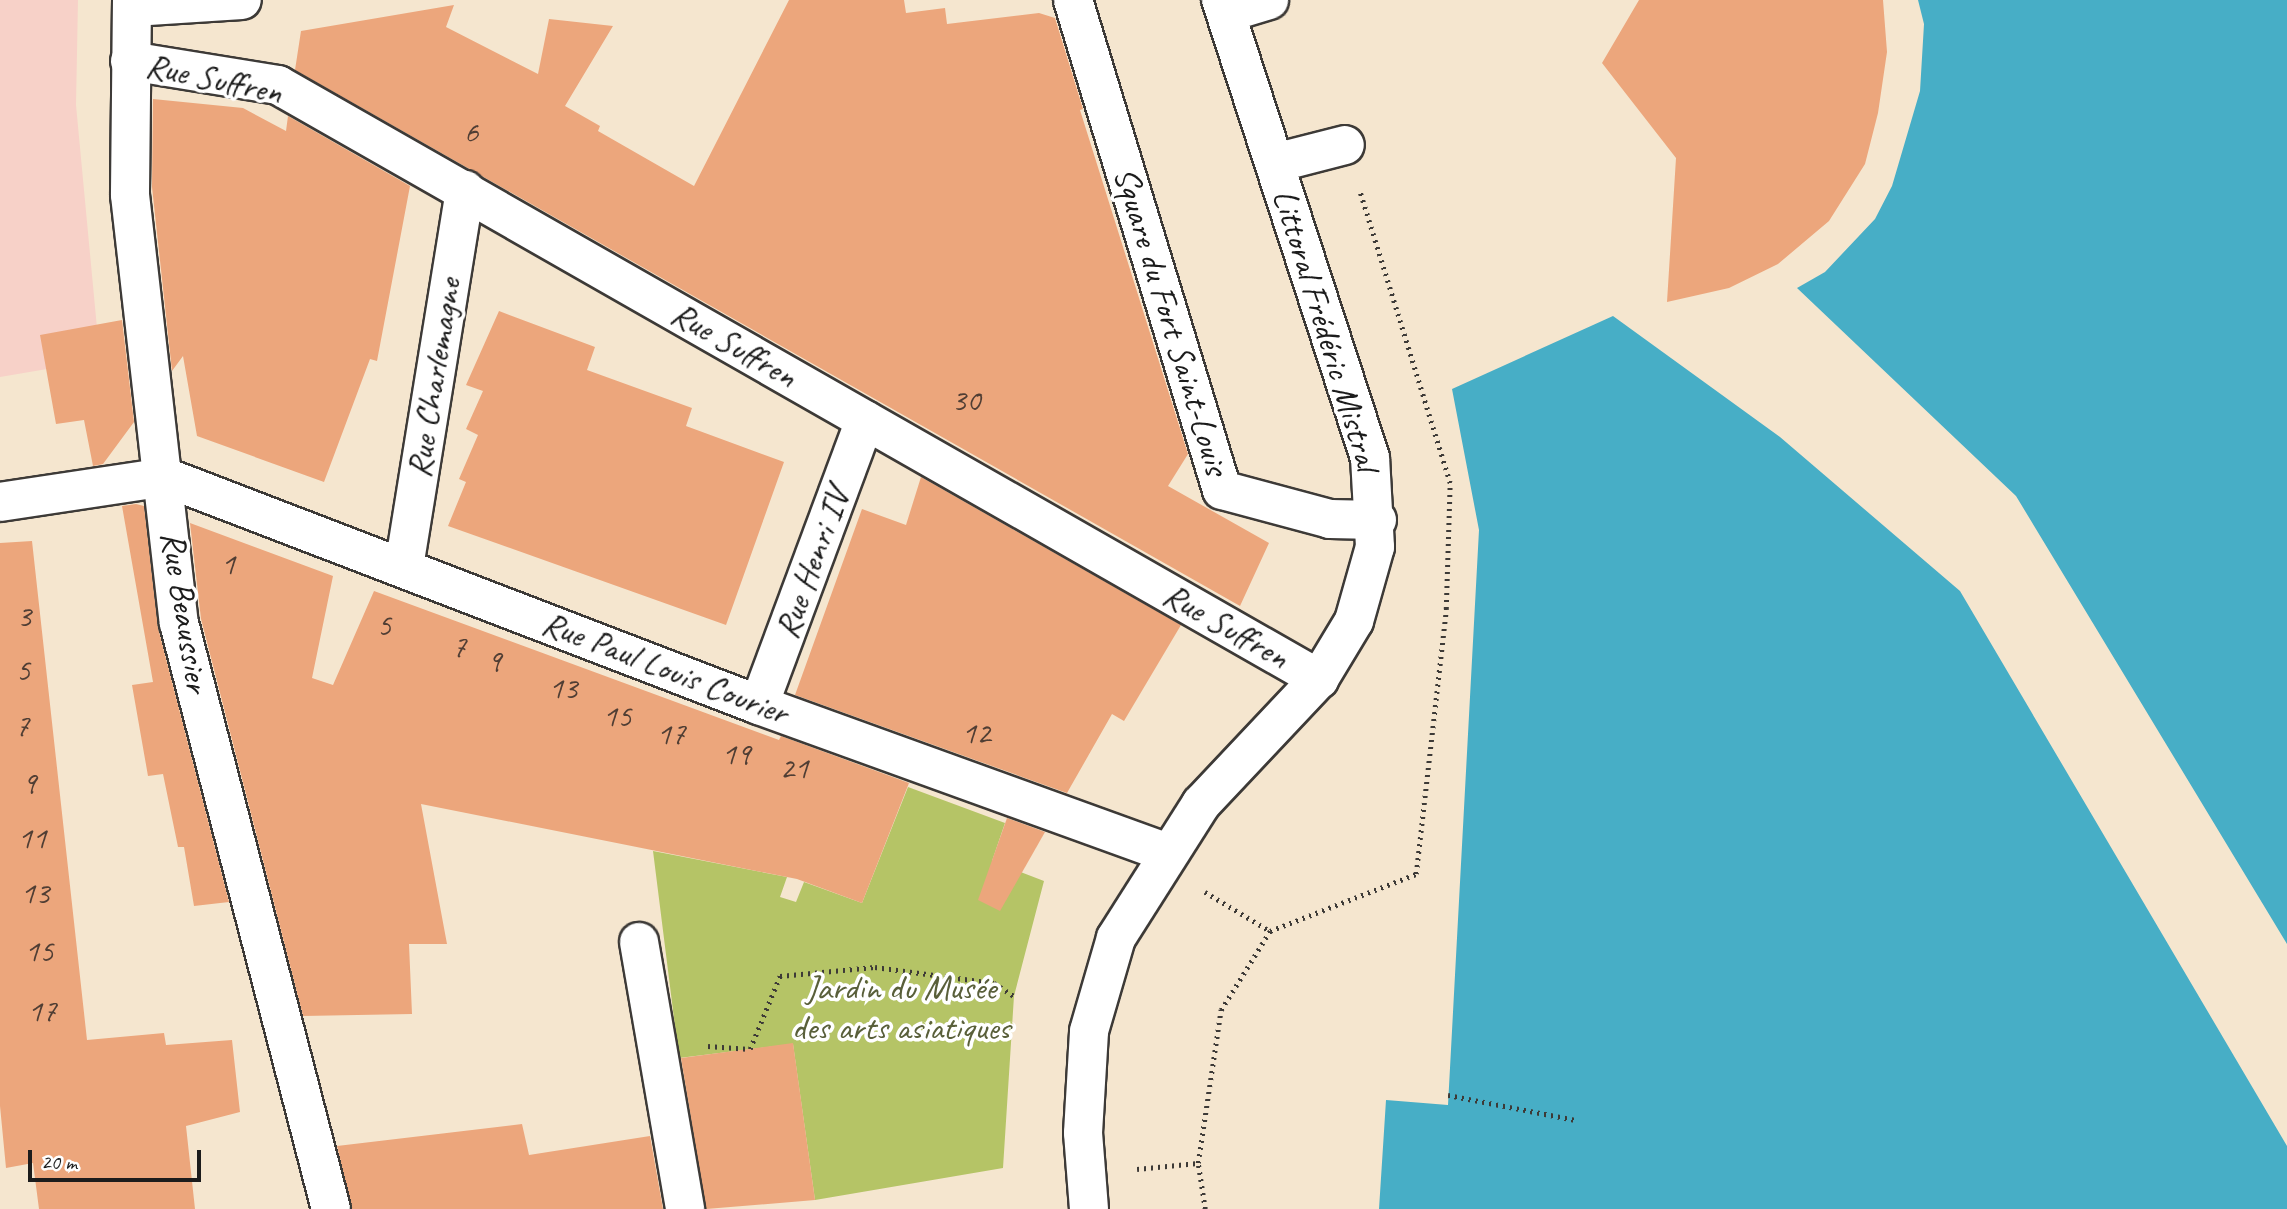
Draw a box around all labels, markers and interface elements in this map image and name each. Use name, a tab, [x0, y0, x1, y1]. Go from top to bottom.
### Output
street label: Rue Suffren	[143, 44, 285, 114]
house number: 6	[464, 113, 478, 151]
street label: Square du Fort Saint-Louis	[1104, 162, 1238, 480]
street label: Littoral Frédéric Mistral	[1263, 184, 1389, 476]
street label: Rue Charlemagne	[397, 275, 471, 481]
street label: Rue Suffren	[664, 293, 804, 397]
house number: 30	[952, 381, 980, 419]
street label: Rue Henri IV	[765, 482, 859, 644]
street label: Rue Beaussier	[152, 529, 218, 695]
house number: 1	[221, 545, 235, 583]
street label: Rue Suffren	[1156, 574, 1296, 678]
house number: 3	[17, 597, 31, 635]
street label: Rue Paul Louis Courier	[536, 602, 794, 734]
house number: 5	[377, 606, 391, 644]
house number: 7	[452, 628, 466, 666]
house number: 9	[487, 642, 501, 680]
house number: 5	[16, 651, 30, 689]
house number: 13	[549, 669, 577, 707]
house number: 15	[603, 697, 631, 735]
house number: 7	[15, 707, 29, 745]
house number: 12	[962, 714, 990, 752]
house number: 17	[657, 715, 685, 753]
house number: 19	[722, 735, 750, 773]
house number: 21	[780, 749, 808, 787]
house number: 9	[22, 764, 36, 802]
house number: 11	[18, 819, 46, 857]
house number: 13	[21, 874, 49, 912]
house number: 15	[25, 932, 53, 970]
park label: Jardin du Musée des arts asiatiques	[790, 967, 1012, 1049]
house number: 17	[28, 992, 56, 1030]
scale bar	[32, 1136, 205, 1180]
text: 20 m	[41, 1149, 77, 1175]

